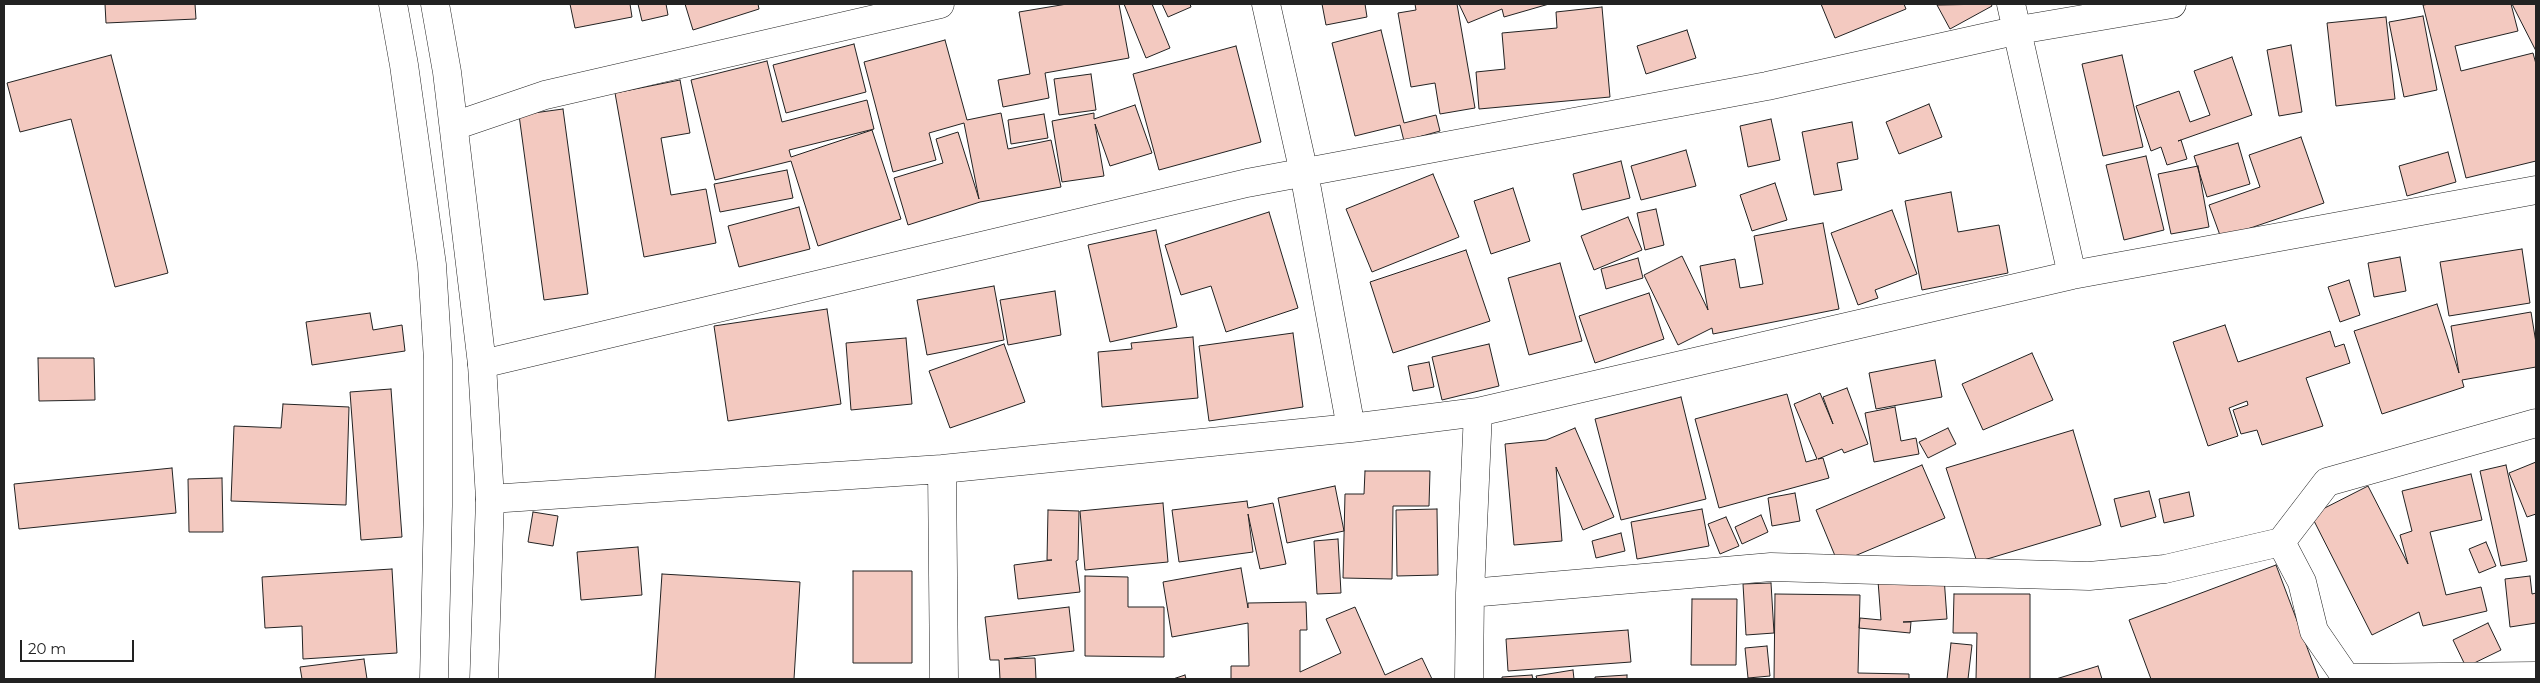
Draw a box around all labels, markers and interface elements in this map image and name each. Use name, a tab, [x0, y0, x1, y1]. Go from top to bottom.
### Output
scale bar	[22, 630, 136, 662]
text: 20 m	[28, 639, 66, 658]

